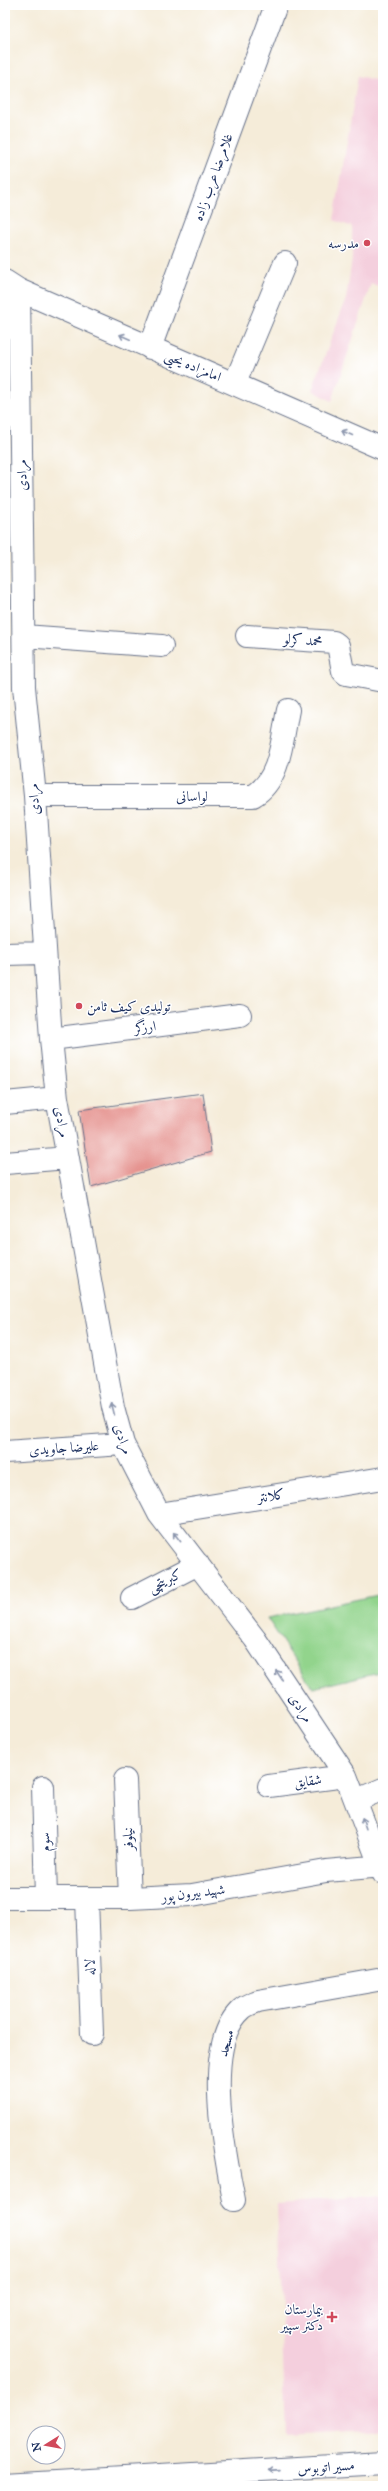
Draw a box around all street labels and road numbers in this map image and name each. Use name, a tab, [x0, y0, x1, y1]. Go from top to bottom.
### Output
street label: غلامرضا عرب زاده	[189, 131, 238, 223]
street label: امامزاده یحیی	[161, 346, 224, 388]
street label: مرادی	[13, 459, 32, 491]
street label: محمد کرلو	[281, 630, 323, 650]
street label: مرادی	[24, 782, 45, 815]
street label: لواسانی	[176, 788, 208, 805]
street label: ارزگر	[131, 1016, 157, 1037]
street label: مرادی	[50, 1105, 73, 1139]
street label: مرادی	[109, 1421, 136, 1457]
street label: علیرضا جاویدی	[28, 1437, 100, 1459]
street label: کلانتر	[254, 1485, 286, 1507]
street label: کبریتچی	[145, 1565, 185, 1598]
street label: مرادی	[284, 1690, 317, 1726]
street label: شقایق	[293, 1771, 323, 1791]
street label: نیلوفر	[119, 1827, 137, 1853]
street label: سوم	[36, 1832, 58, 1852]
street label: شهید بیرون پور	[158, 1881, 226, 1908]
street label: لاله	[81, 1958, 99, 1976]
street label: مسجد	[214, 2028, 238, 2058]
street label: مسیر اتوبوس	[297, 2457, 355, 2477]

